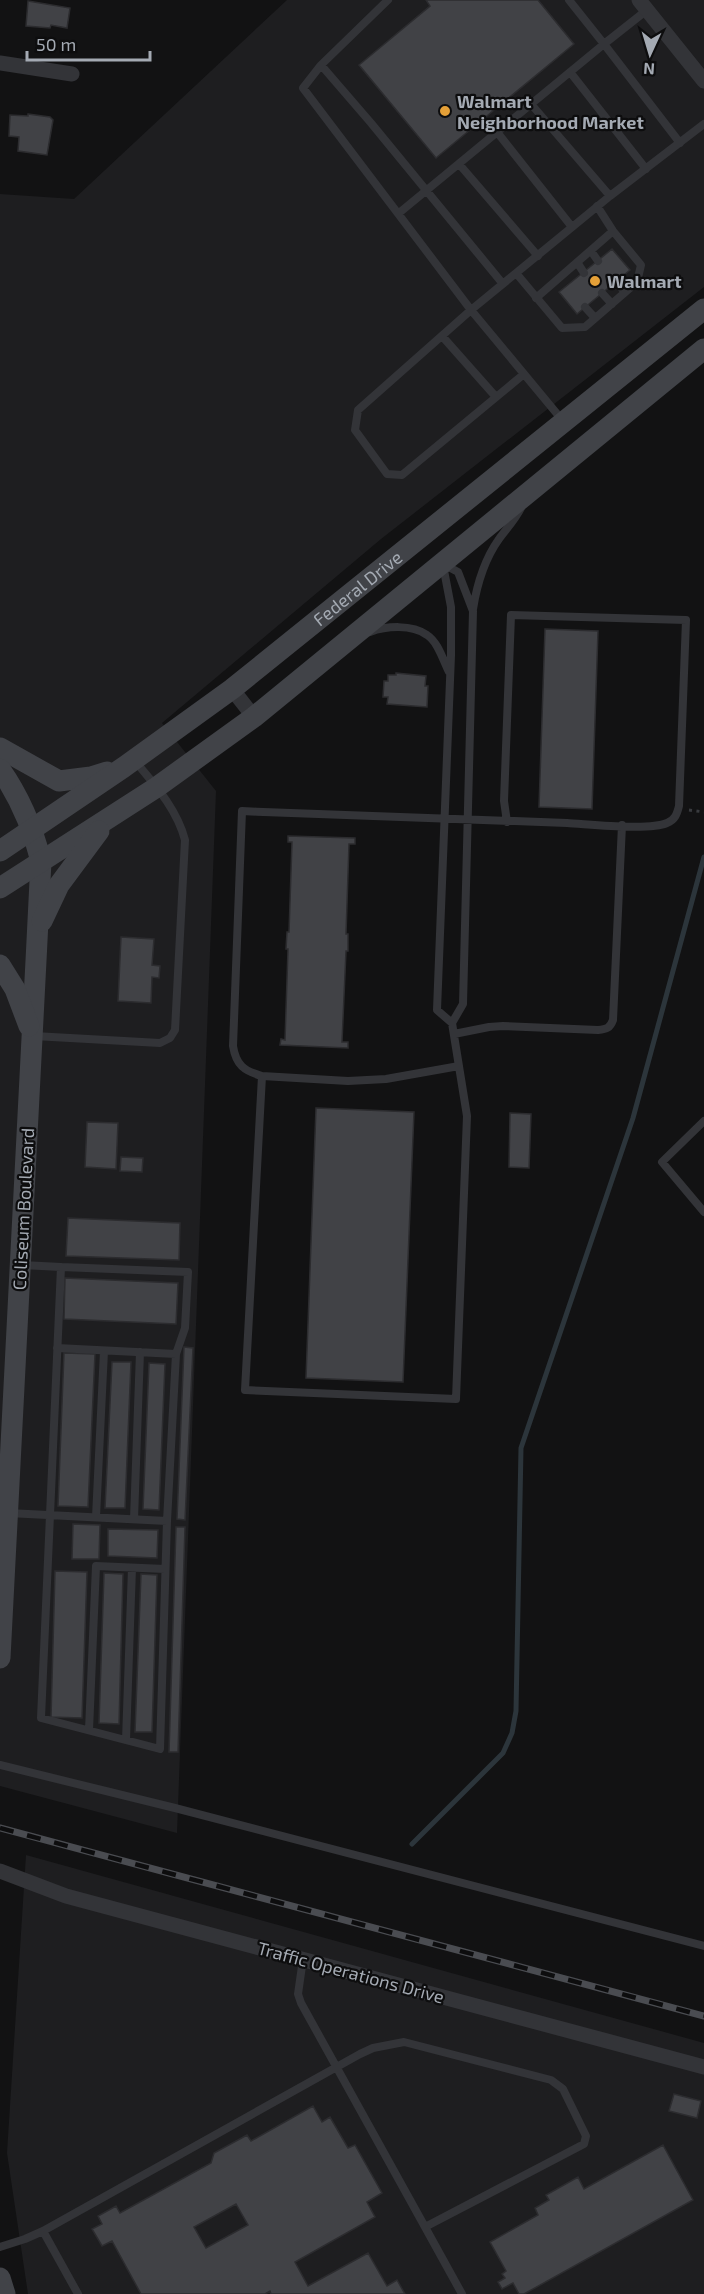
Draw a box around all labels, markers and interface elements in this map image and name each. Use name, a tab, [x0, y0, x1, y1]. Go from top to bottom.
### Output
scale bar	[27, 24, 150, 62]
north arrow	[620, 24, 680, 84]
text: 50 m	[36, 33, 76, 55]
text: N	[642, 60, 655, 79]
place label: Walmart Neighborhood Market	[457, 90, 644, 133]
marker: Walmart Neighborhood Market	[438, 104, 452, 118]
place label: Walmart	[607, 270, 682, 292]
marker: Walmart	[588, 274, 602, 288]
street label: Federal Drive	[309, 546, 406, 630]
street label: Coliseum Boulevard	[8, 1127, 38, 1291]
street label: Traffic Operations Drive	[255, 1936, 447, 2008]

